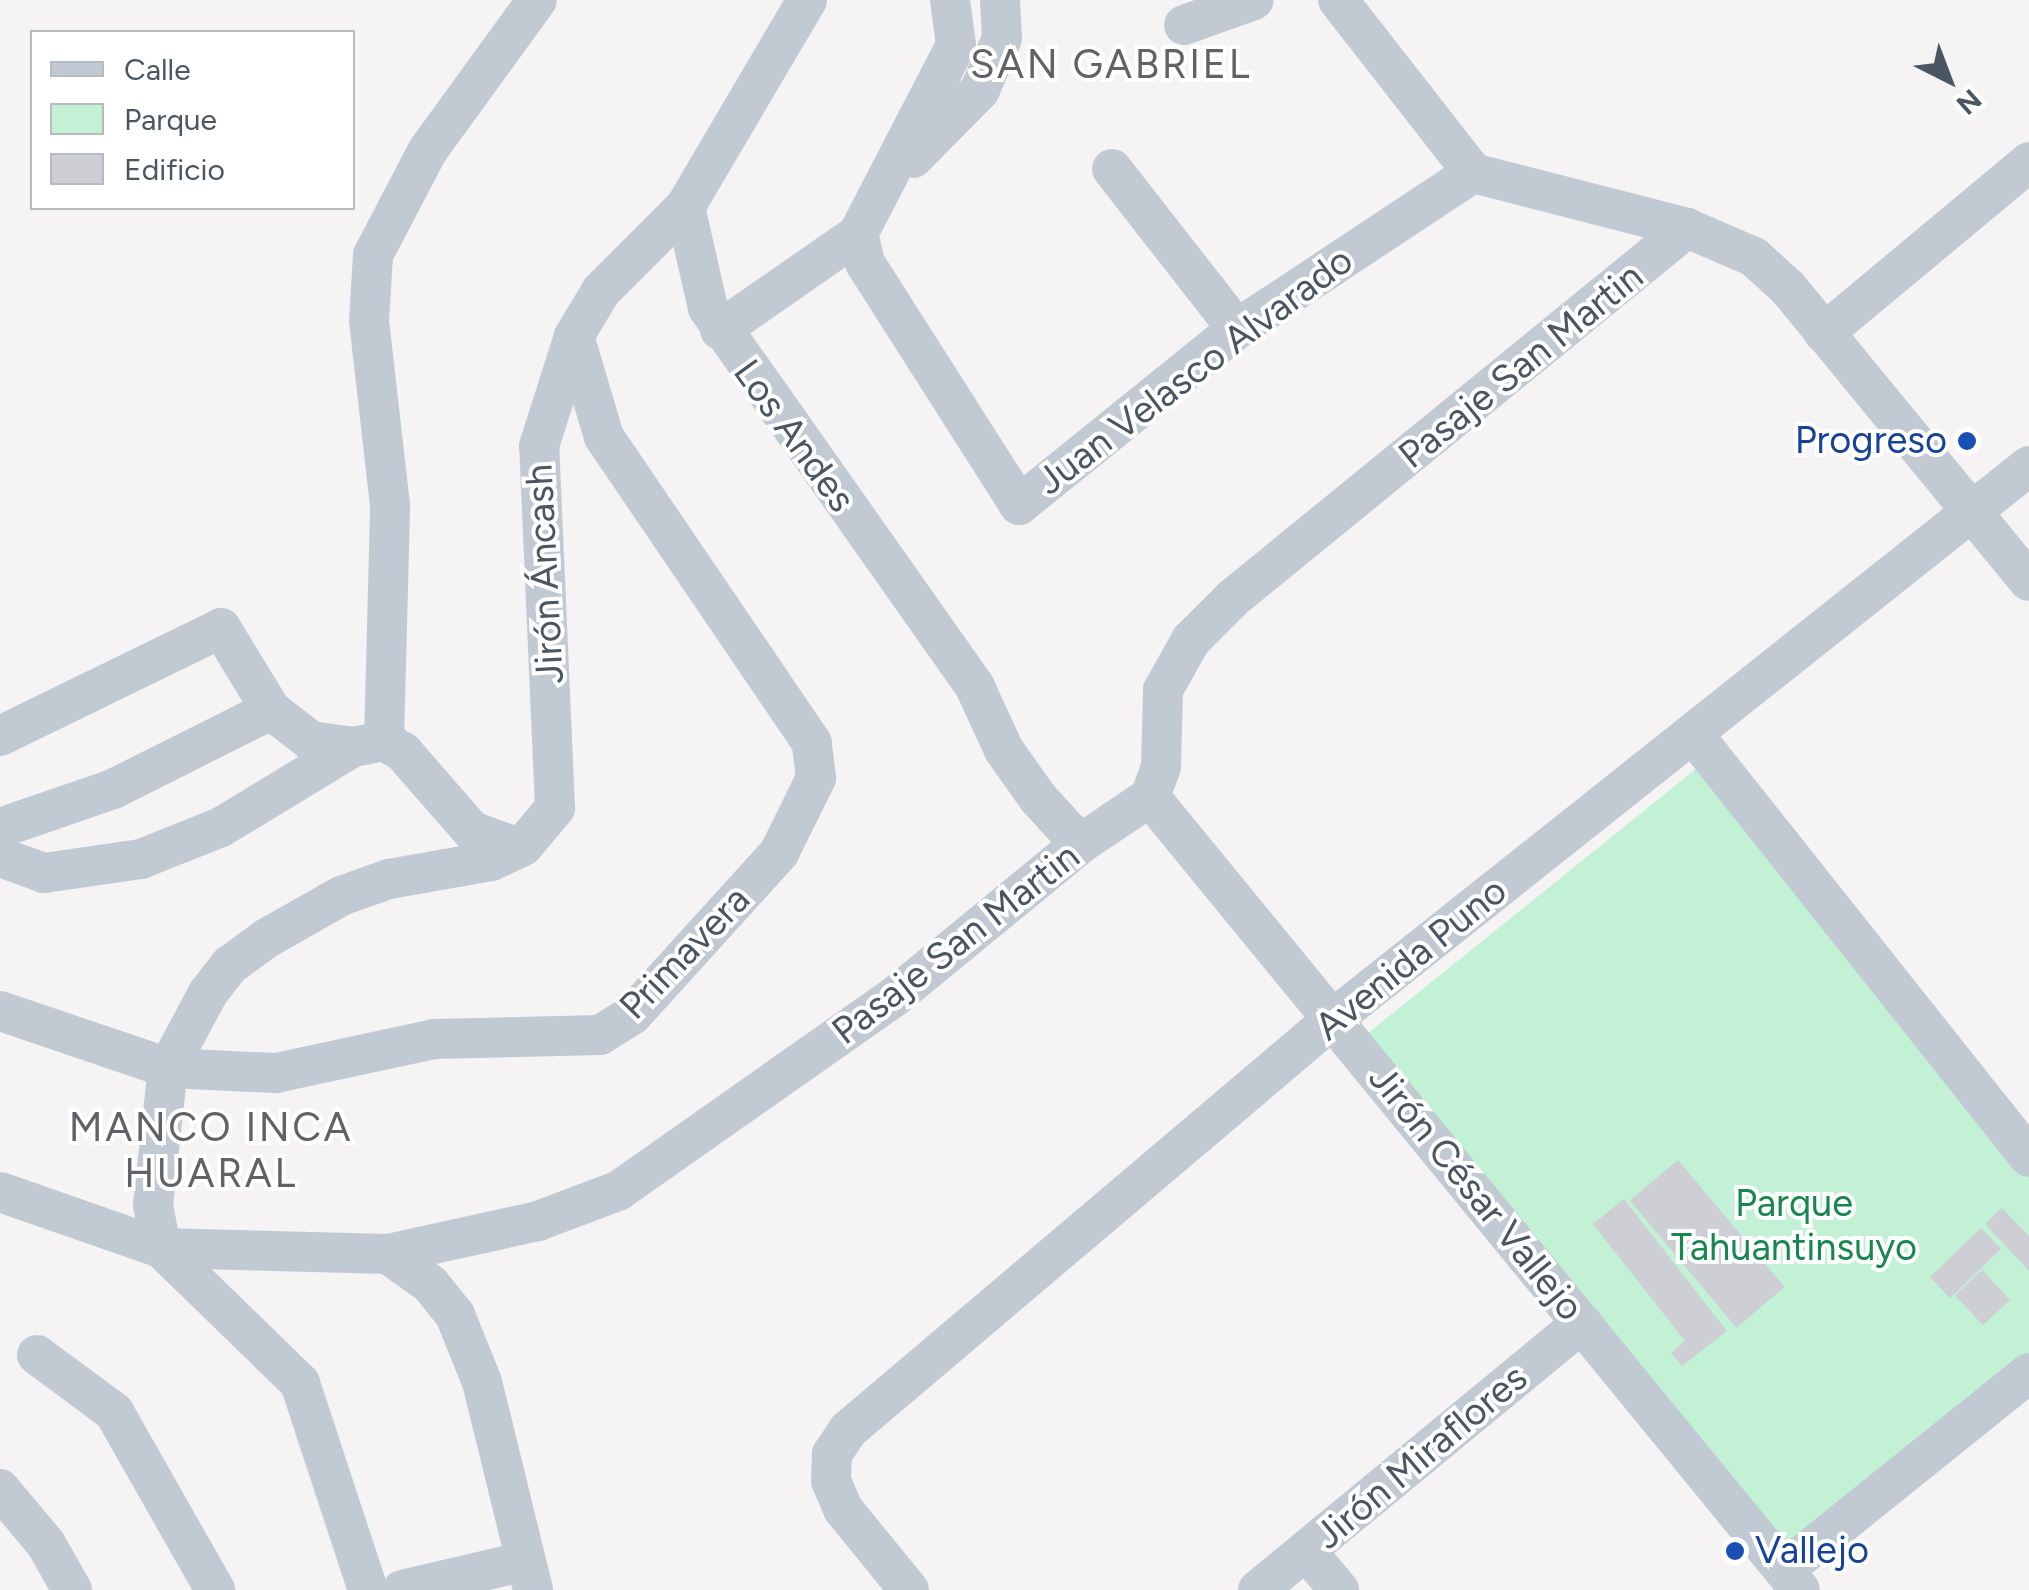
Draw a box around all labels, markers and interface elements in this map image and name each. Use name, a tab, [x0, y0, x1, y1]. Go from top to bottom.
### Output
legend	[30, 30, 355, 210]
north arrow	[1899, 30, 1999, 130]
district label: SAN GABRIEL	[970, 40, 1252, 88]
text: Calle	[124, 51, 191, 88]
text: N	[1950, 82, 1988, 122]
text: Parque	[124, 101, 217, 138]
text: Edificio	[124, 151, 225, 188]
street label: Juan Velasco Alvarado	[1028, 238, 1362, 504]
street label: Pasaje San Martin	[1390, 254, 1652, 478]
street label: Los Andes	[724, 351, 864, 521]
place label: Progreso	[1795, 418, 1947, 464]
marker: Progreso	[1956, 430, 1978, 452]
street label: Jirón Áncash	[516, 463, 574, 685]
street label: Pasaje San Martin	[824, 834, 1088, 1054]
street label: Avenida Puno	[1306, 868, 1516, 1050]
street label: Primavera	[611, 877, 759, 1029]
street label: Jirón César Vallejo	[1359, 1056, 1593, 1330]
district label: MANCO INCA HUARAL	[69, 1103, 353, 1197]
park label: Parque Tahuantinsuyo	[1671, 1181, 1917, 1270]
street label: Jirón Miraflores	[1306, 1355, 1536, 1559]
place label: Vallejo	[1755, 1528, 1869, 1574]
marker: Vallejo	[1724, 1540, 1746, 1562]

